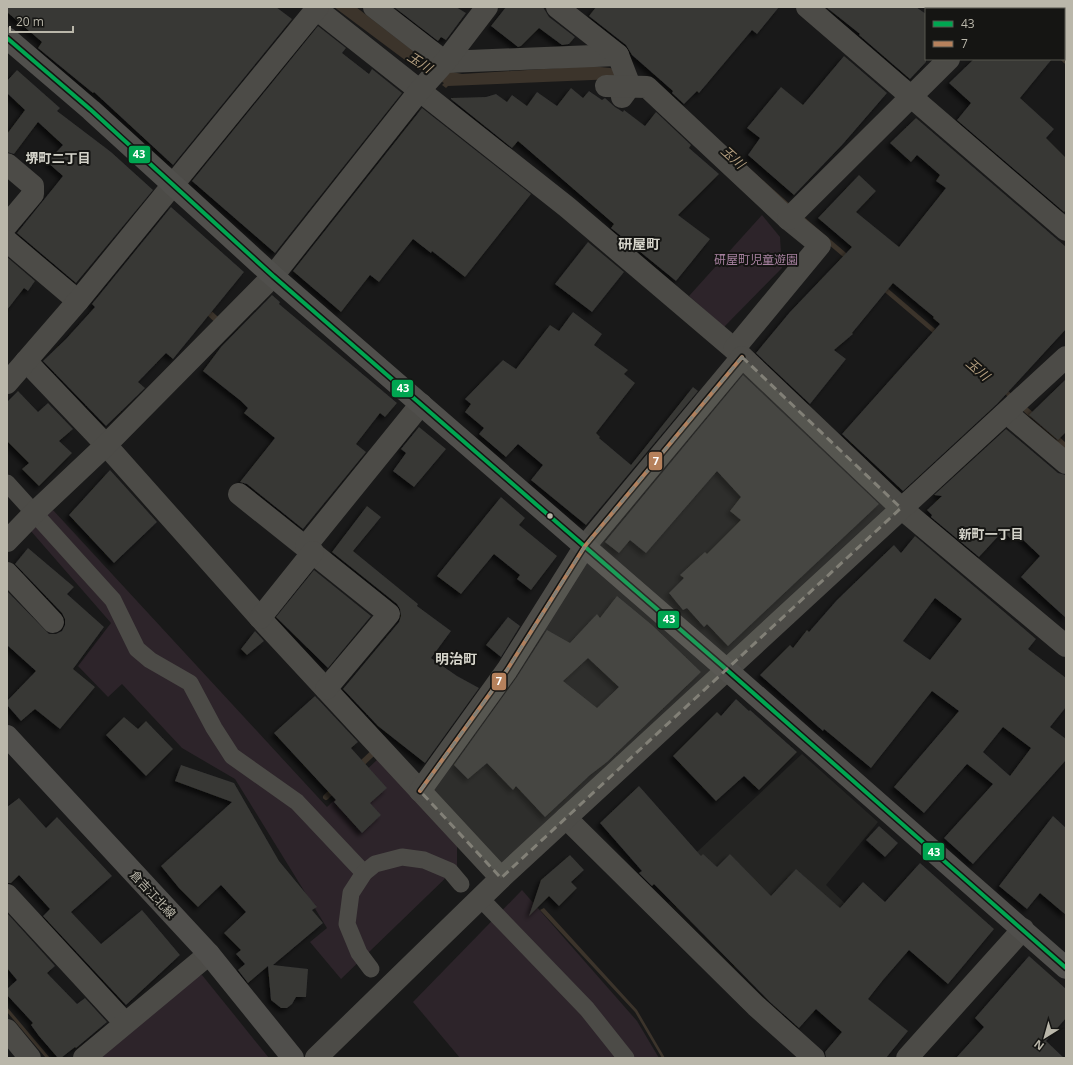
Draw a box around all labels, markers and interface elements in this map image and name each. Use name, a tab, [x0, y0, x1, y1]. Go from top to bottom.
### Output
scale bar	[10, 8, 73, 34]
legend	[925, 8, 1065, 60]
text: 20 m	[16, 13, 44, 30]
text: 43	[961, 15, 975, 32]
text: 7	[961, 35, 968, 52]
water label: 玉川	[404, 47, 437, 78]
water label: 玉川	[717, 142, 750, 174]
line badge: 43	[128, 145, 151, 164]
text: 43	[133, 146, 145, 161]
district label: 堺町二丁目	[25, 149, 91, 167]
district label: 研屋町	[618, 234, 660, 253]
park label: 研屋町児童遊園	[714, 251, 798, 268]
water label: 玉川	[962, 354, 995, 386]
line badge: 43	[391, 379, 414, 398]
text: 43	[397, 380, 409, 395]
line badge: 7	[648, 451, 663, 471]
text: 7	[653, 453, 659, 468]
unlabelled marker	[545, 511, 555, 521]
district label: 新町一丁目	[958, 525, 1024, 543]
line badge: 43	[657, 610, 680, 629]
text: 43	[663, 611, 675, 626]
district label: 明治町	[435, 649, 477, 668]
line badge: 7	[491, 672, 507, 691]
text: 7	[496, 673, 502, 688]
line badge: 43	[922, 842, 945, 861]
text: 43	[928, 844, 940, 859]
street label: 倉吉江北線	[126, 866, 180, 922]
north arrow	[1025, 1017, 1065, 1057]
text: N	[1031, 1037, 1047, 1054]

